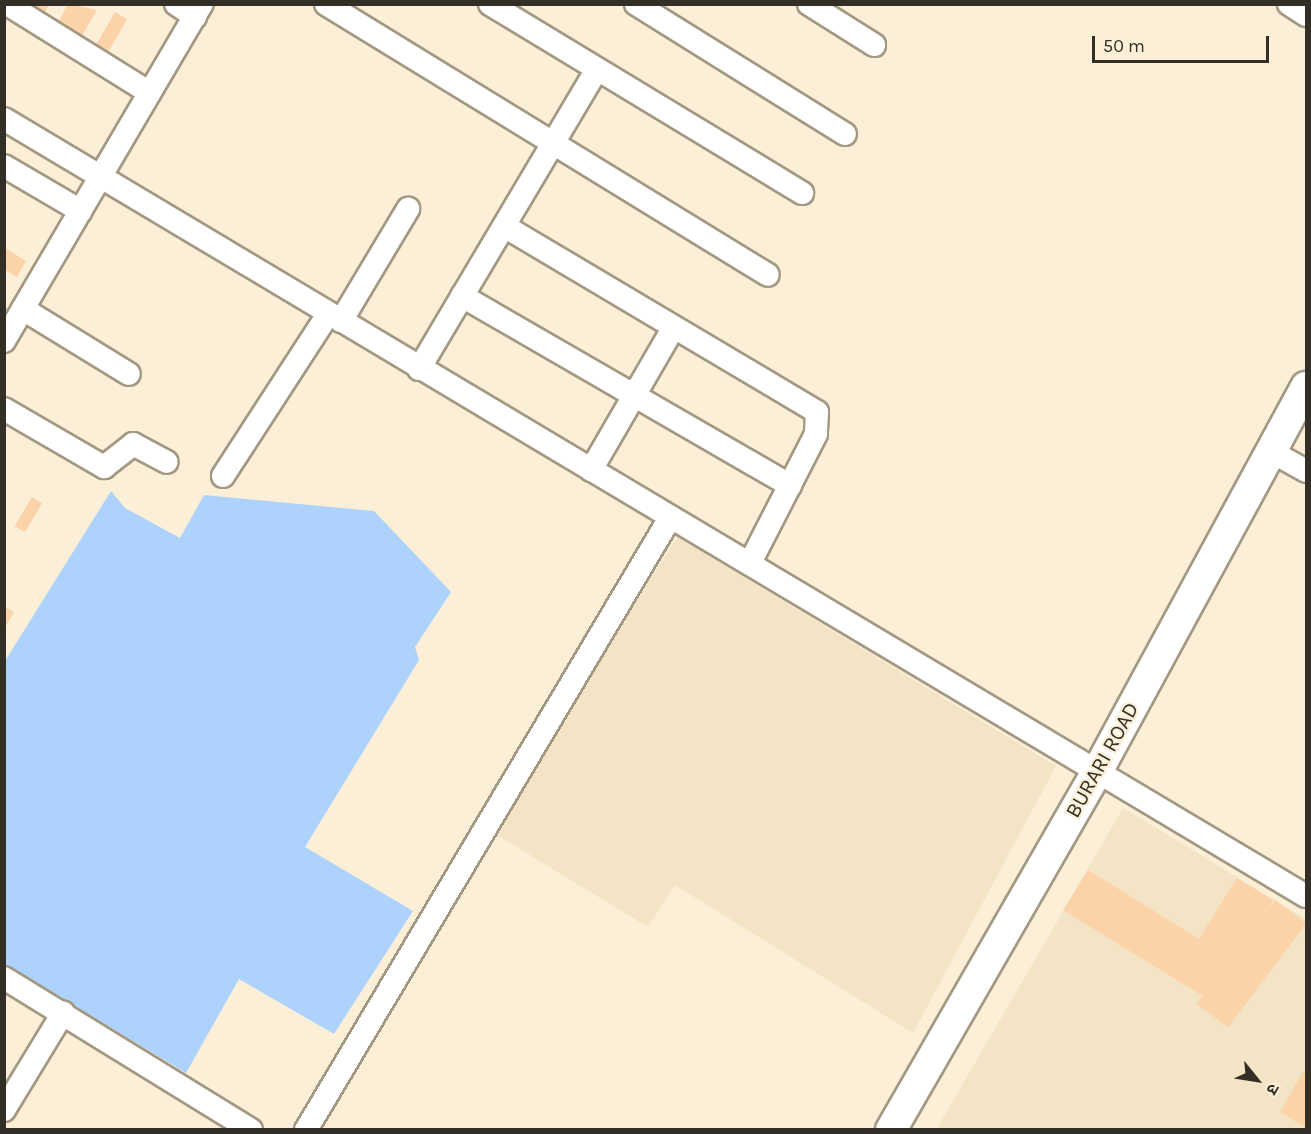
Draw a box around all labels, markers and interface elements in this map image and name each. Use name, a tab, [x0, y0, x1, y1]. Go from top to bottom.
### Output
scale bar	[1095, 24, 1272, 62]
text: 50 m	[1103, 35, 1145, 57]
street label: BURARI ROAD	[1060, 698, 1144, 822]
north arrow	[1227, 1050, 1287, 1110]
text: उ	[1262, 1080, 1284, 1098]

